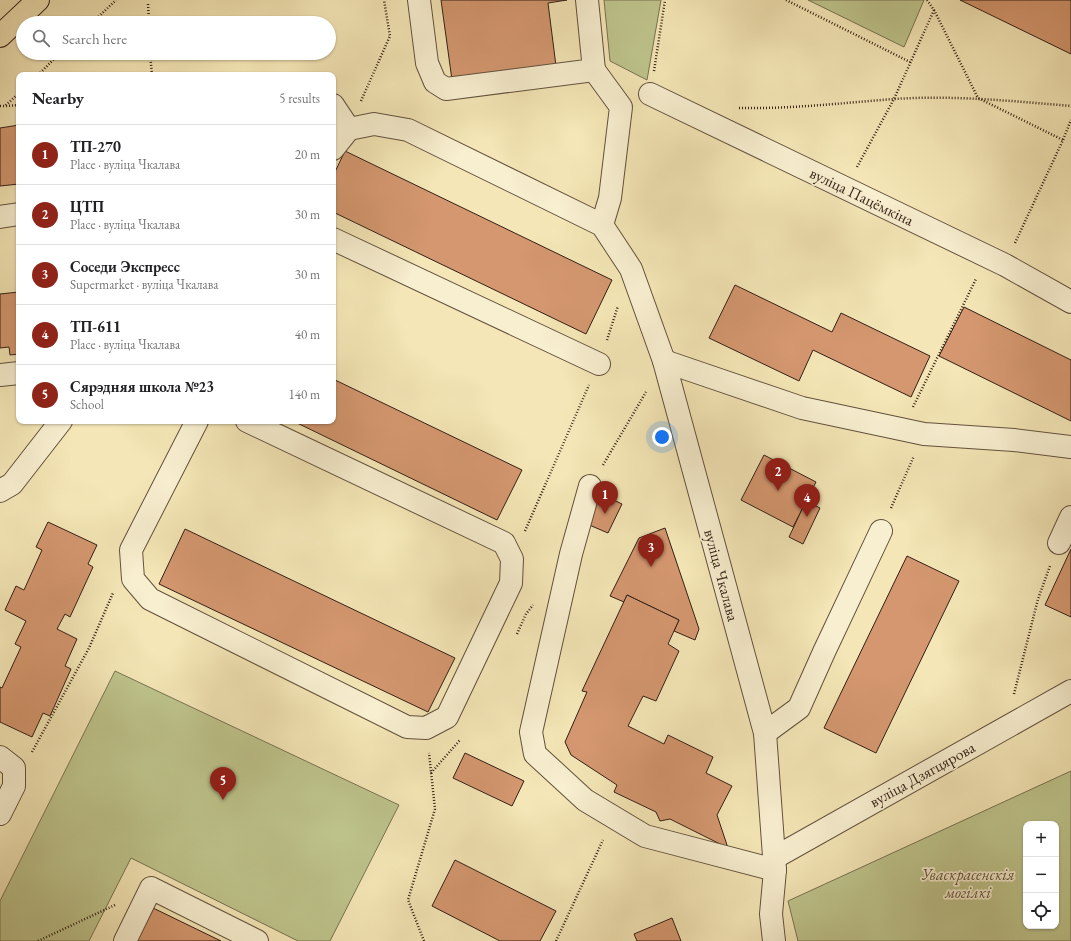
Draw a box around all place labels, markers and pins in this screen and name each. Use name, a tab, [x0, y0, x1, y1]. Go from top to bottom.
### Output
pin: 2	[765, 458, 791, 491]
pin: 1	[592, 481, 618, 514]
pin: 4	[794, 484, 820, 517]
pin: 3	[638, 534, 664, 567]
pin: 5	[210, 767, 236, 800]

